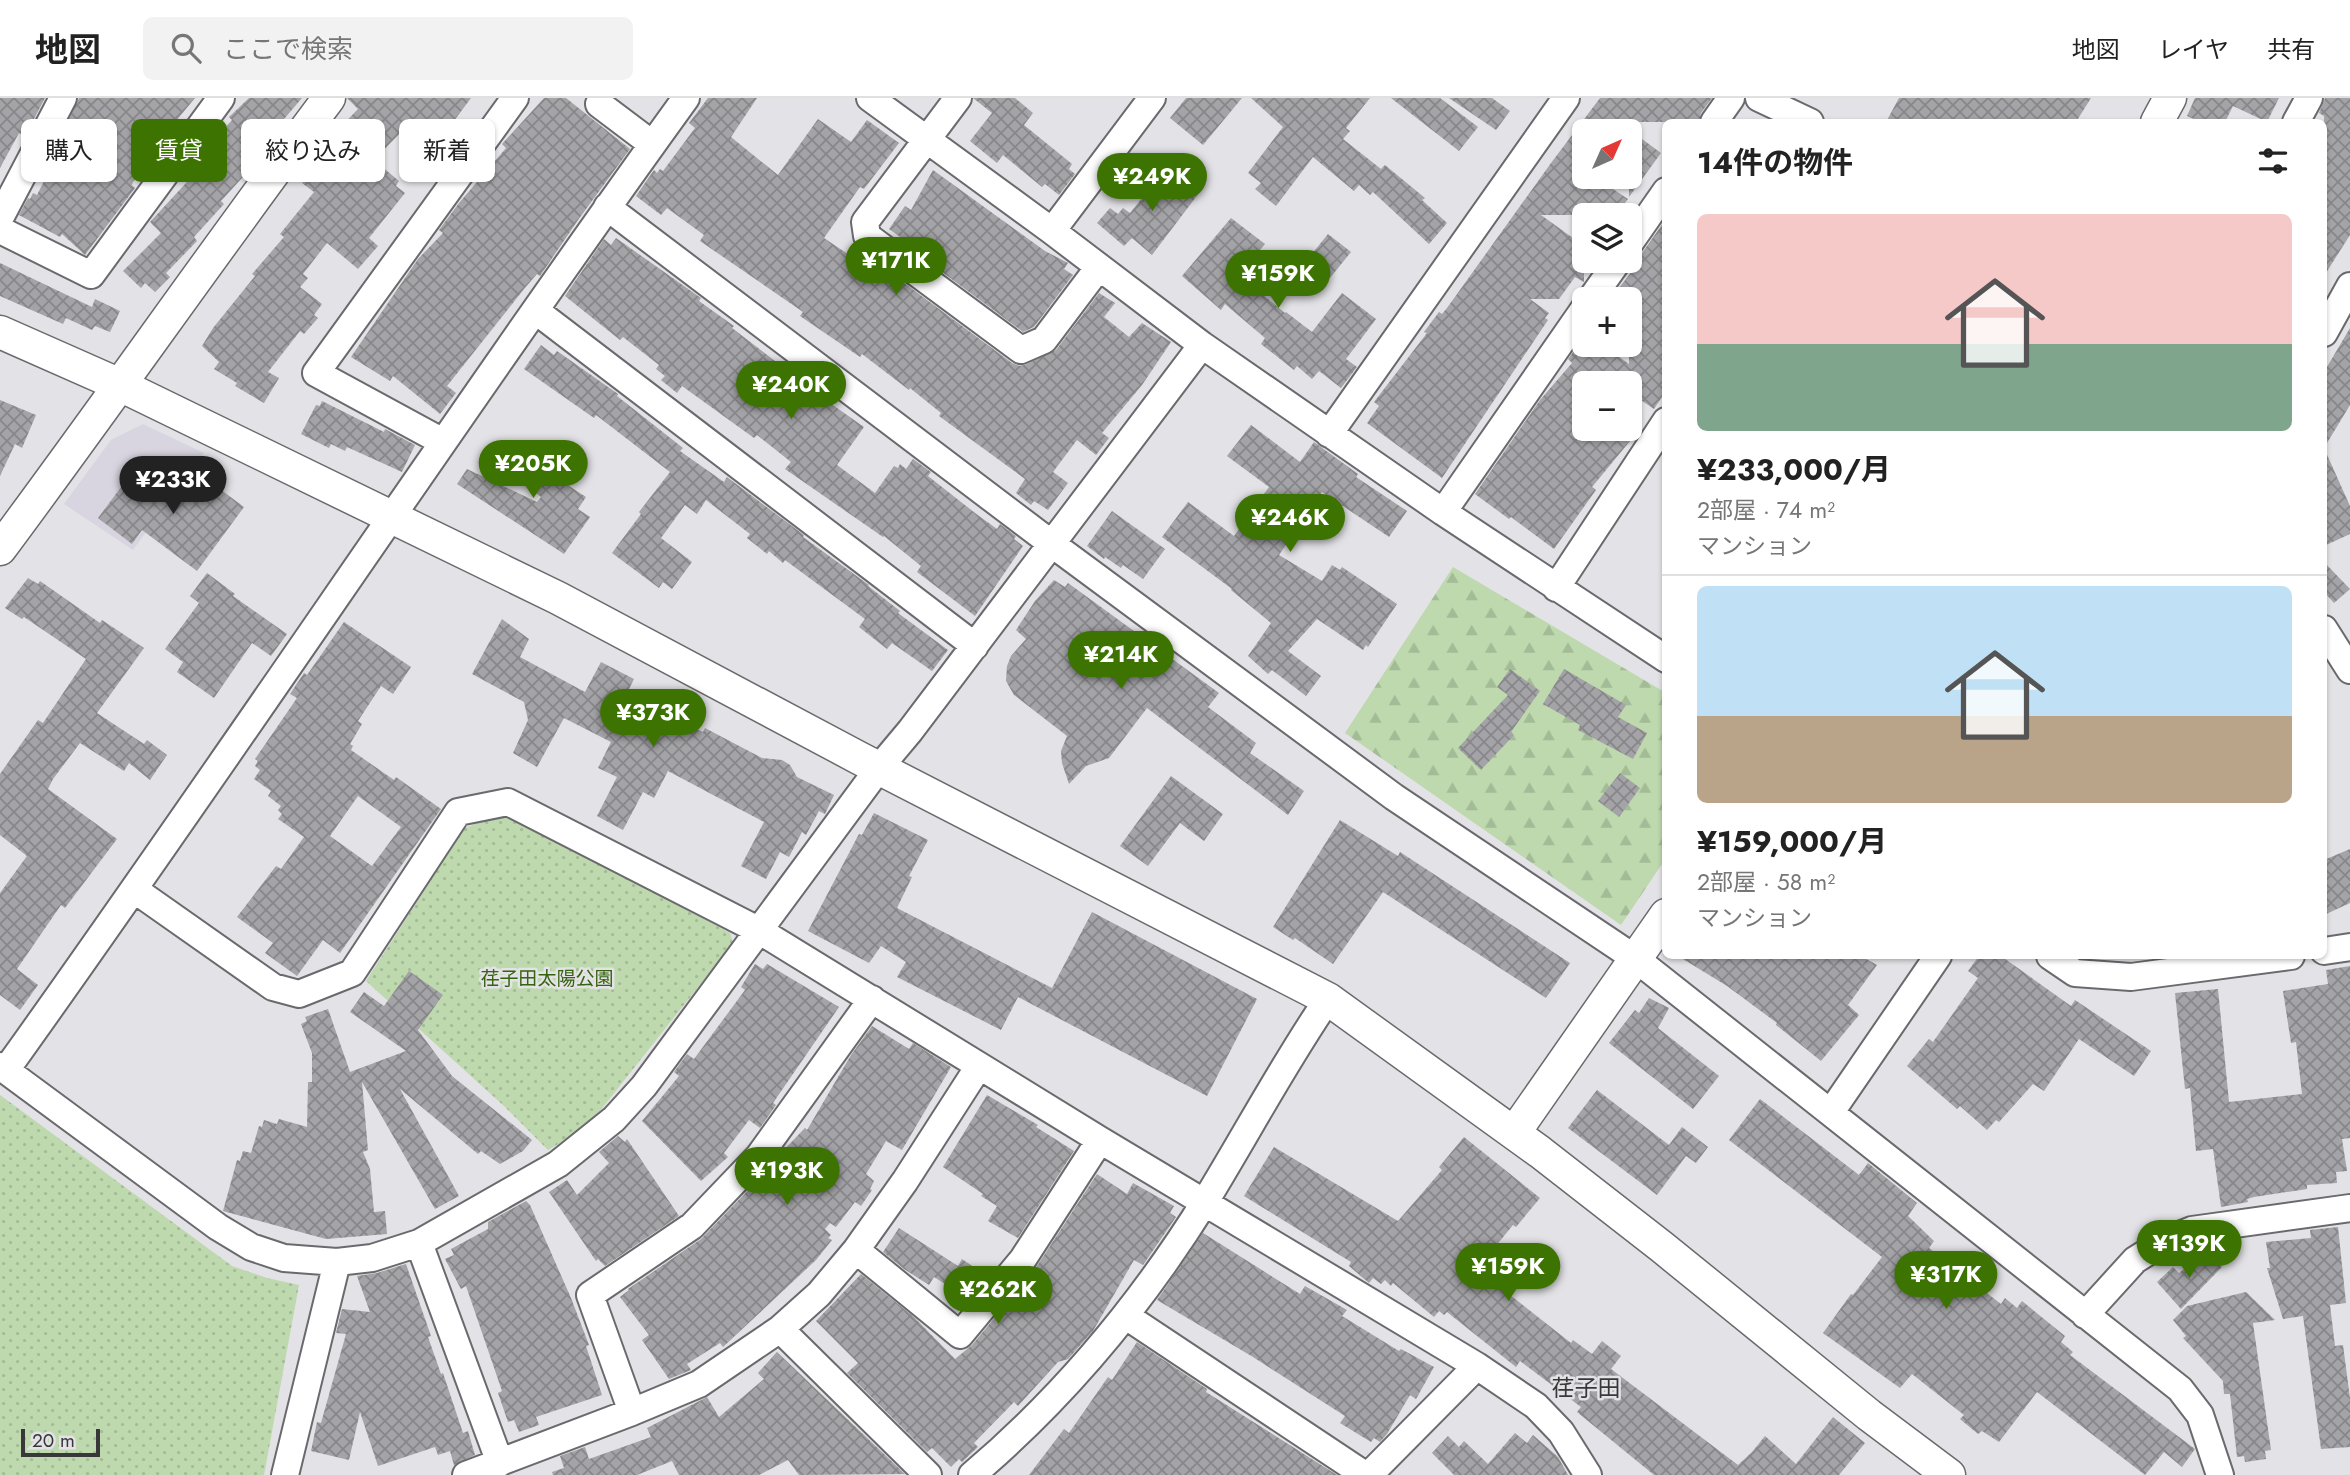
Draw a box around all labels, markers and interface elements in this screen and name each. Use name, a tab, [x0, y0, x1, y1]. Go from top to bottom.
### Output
search box	[143, 17, 633, 80]
text: 地図	[35, 26, 101, 73]
icon: search	[167, 29, 205, 67]
text: ここで検索	[223, 30, 353, 68]
text: 地図	[2072, 32, 2120, 67]
text: レイヤ	[2158, 32, 2229, 67]
text: 共有	[2267, 32, 2315, 67]
chip: 購入	[21, 119, 117, 182]
chip: 賃貸	[131, 119, 227, 182]
chip: 絞り込み	[241, 119, 385, 182]
chip: 新着	[399, 119, 495, 182]
north arrow	[1572, 119, 1642, 189]
map controls	[1572, 119, 1642, 441]
text: 14件の物件	[1697, 141, 1853, 184]
icon: filters	[2254, 142, 2292, 180]
pin: ¥249K	[1103, 153, 1201, 213]
text: ¥249K	[1113, 159, 1191, 193]
button: layers	[1572, 203, 1642, 273]
pin: ¥171K	[847, 238, 945, 297]
text: ¥171K	[862, 243, 930, 277]
pin: ¥159K	[1229, 250, 1327, 310]
text: ¥159K	[1241, 256, 1315, 290]
icon: home	[1932, 260, 2058, 386]
button: +	[1572, 287, 1642, 357]
pin: ¥240K	[742, 362, 840, 421]
text: ¥240K	[752, 367, 830, 401]
button: −	[1572, 371, 1642, 441]
pin: ¥205K	[484, 440, 582, 500]
text: ¥205K	[495, 446, 571, 480]
text: ¥233,000/月	[1697, 448, 1891, 491]
pin: ¥233K	[124, 456, 222, 516]
text: ¥233K	[135, 462, 211, 496]
text: 2部屋 · 74 m²	[1697, 493, 1835, 527]
pin: ¥246K	[1241, 494, 1339, 554]
text: ¥246K	[1251, 500, 1329, 534]
text: マンション	[1697, 529, 1812, 563]
pin: ¥214K	[1072, 632, 1170, 691]
icon: home	[1932, 632, 2058, 758]
text: ¥214K	[1084, 637, 1158, 671]
pin: ¥373K	[604, 690, 702, 749]
text: ¥373K	[616, 695, 690, 729]
text: ¥159,000/月	[1697, 820, 1887, 863]
text: 2部屋 · 58 m²	[1697, 865, 1835, 899]
text: マンション	[1697, 901, 1812, 935]
park label: 荏子田太陽公園	[480, 965, 614, 992]
pin: ¥193K	[738, 1148, 836, 1207]
text: ¥193K	[751, 1153, 823, 1187]
pin: ¥139K	[2140, 1220, 2238, 1280]
text: ¥139K	[2153, 1226, 2225, 1260]
pin: ¥159K	[1459, 1244, 1557, 1303]
text: ¥159K	[1471, 1249, 1545, 1283]
pin: ¥317K	[1897, 1252, 1995, 1311]
text: ¥317K	[1910, 1257, 1982, 1291]
pin: ¥262K	[949, 1266, 1047, 1326]
text: ¥262K	[959, 1272, 1037, 1306]
district label: 荏子田	[1552, 1371, 1621, 1405]
scale bar	[21, 1426, 100, 1458]
text: 20 m	[32, 1427, 75, 1454]

